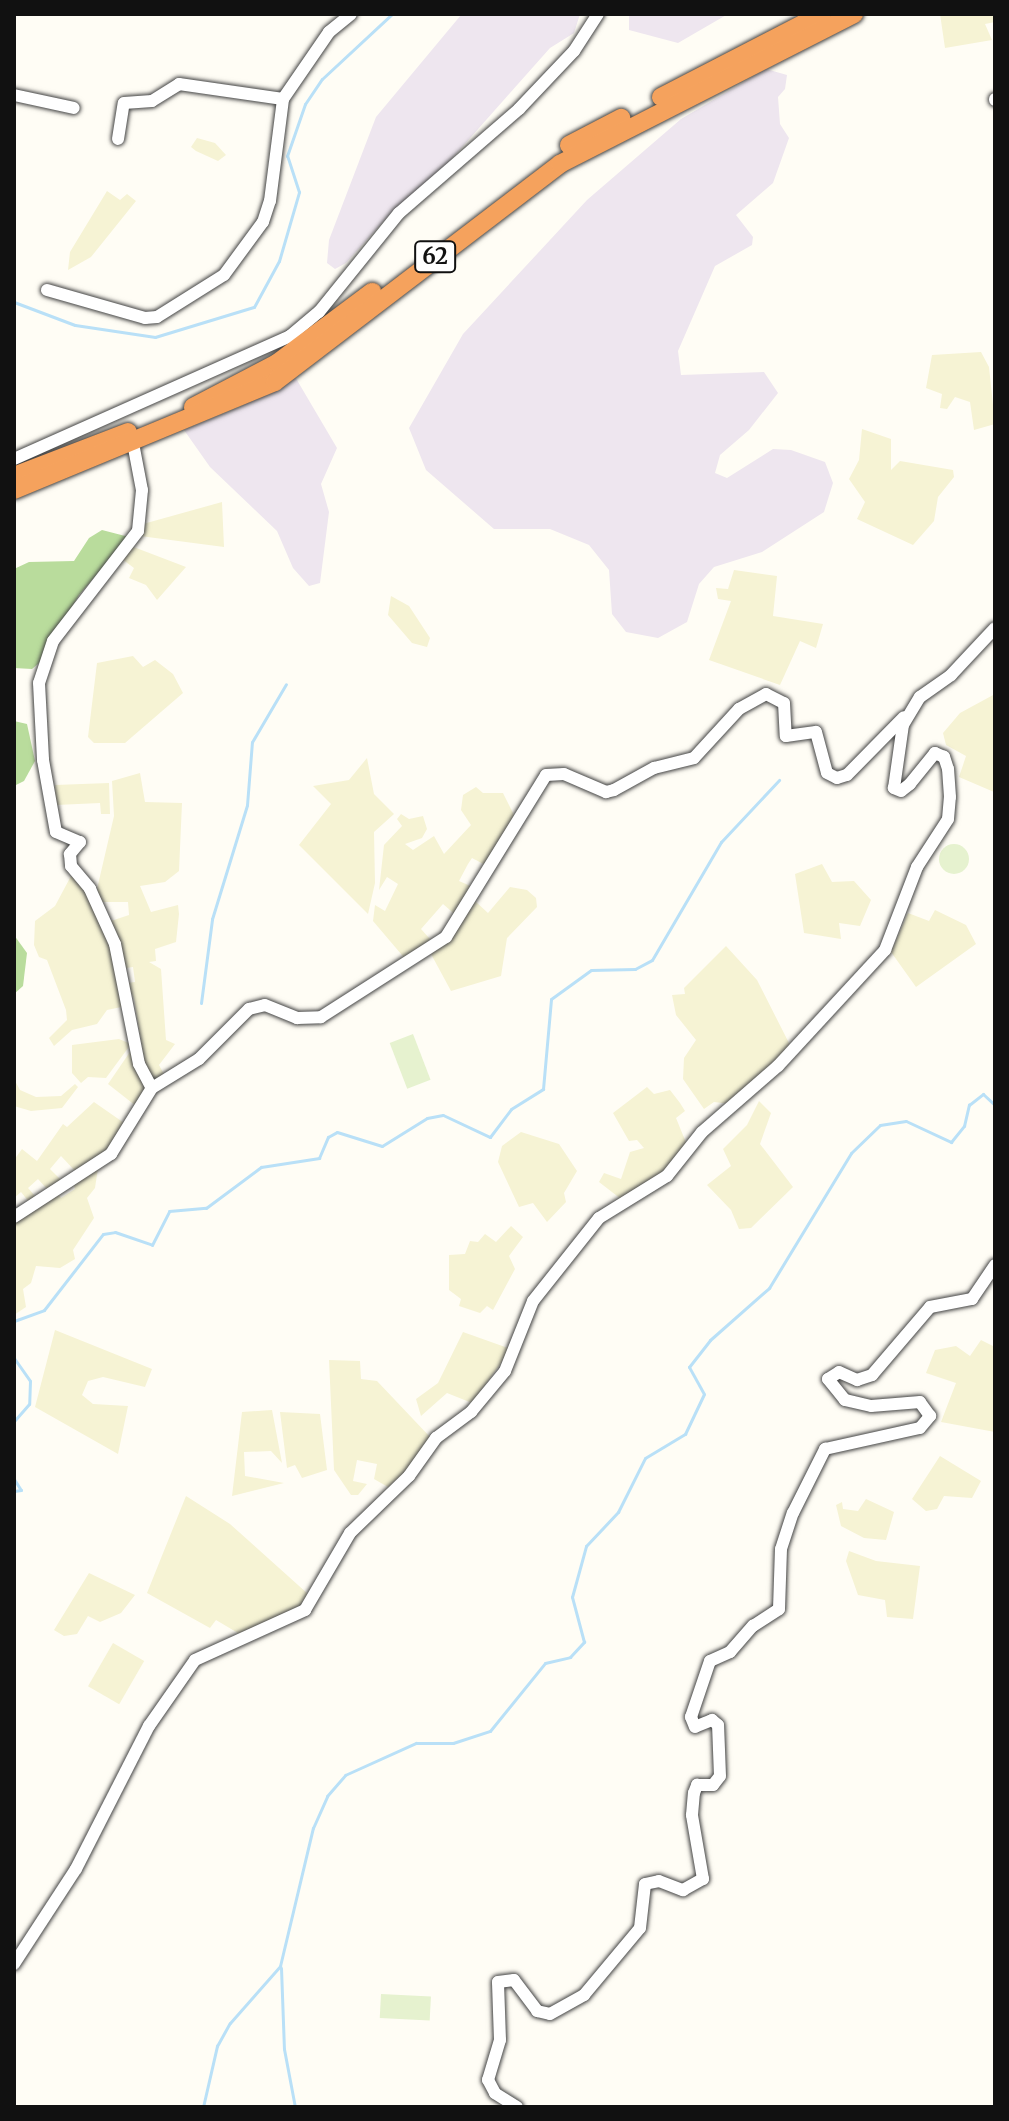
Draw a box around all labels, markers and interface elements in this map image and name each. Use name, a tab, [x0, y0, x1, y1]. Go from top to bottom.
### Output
road number: 62	[413, 239, 457, 275]

